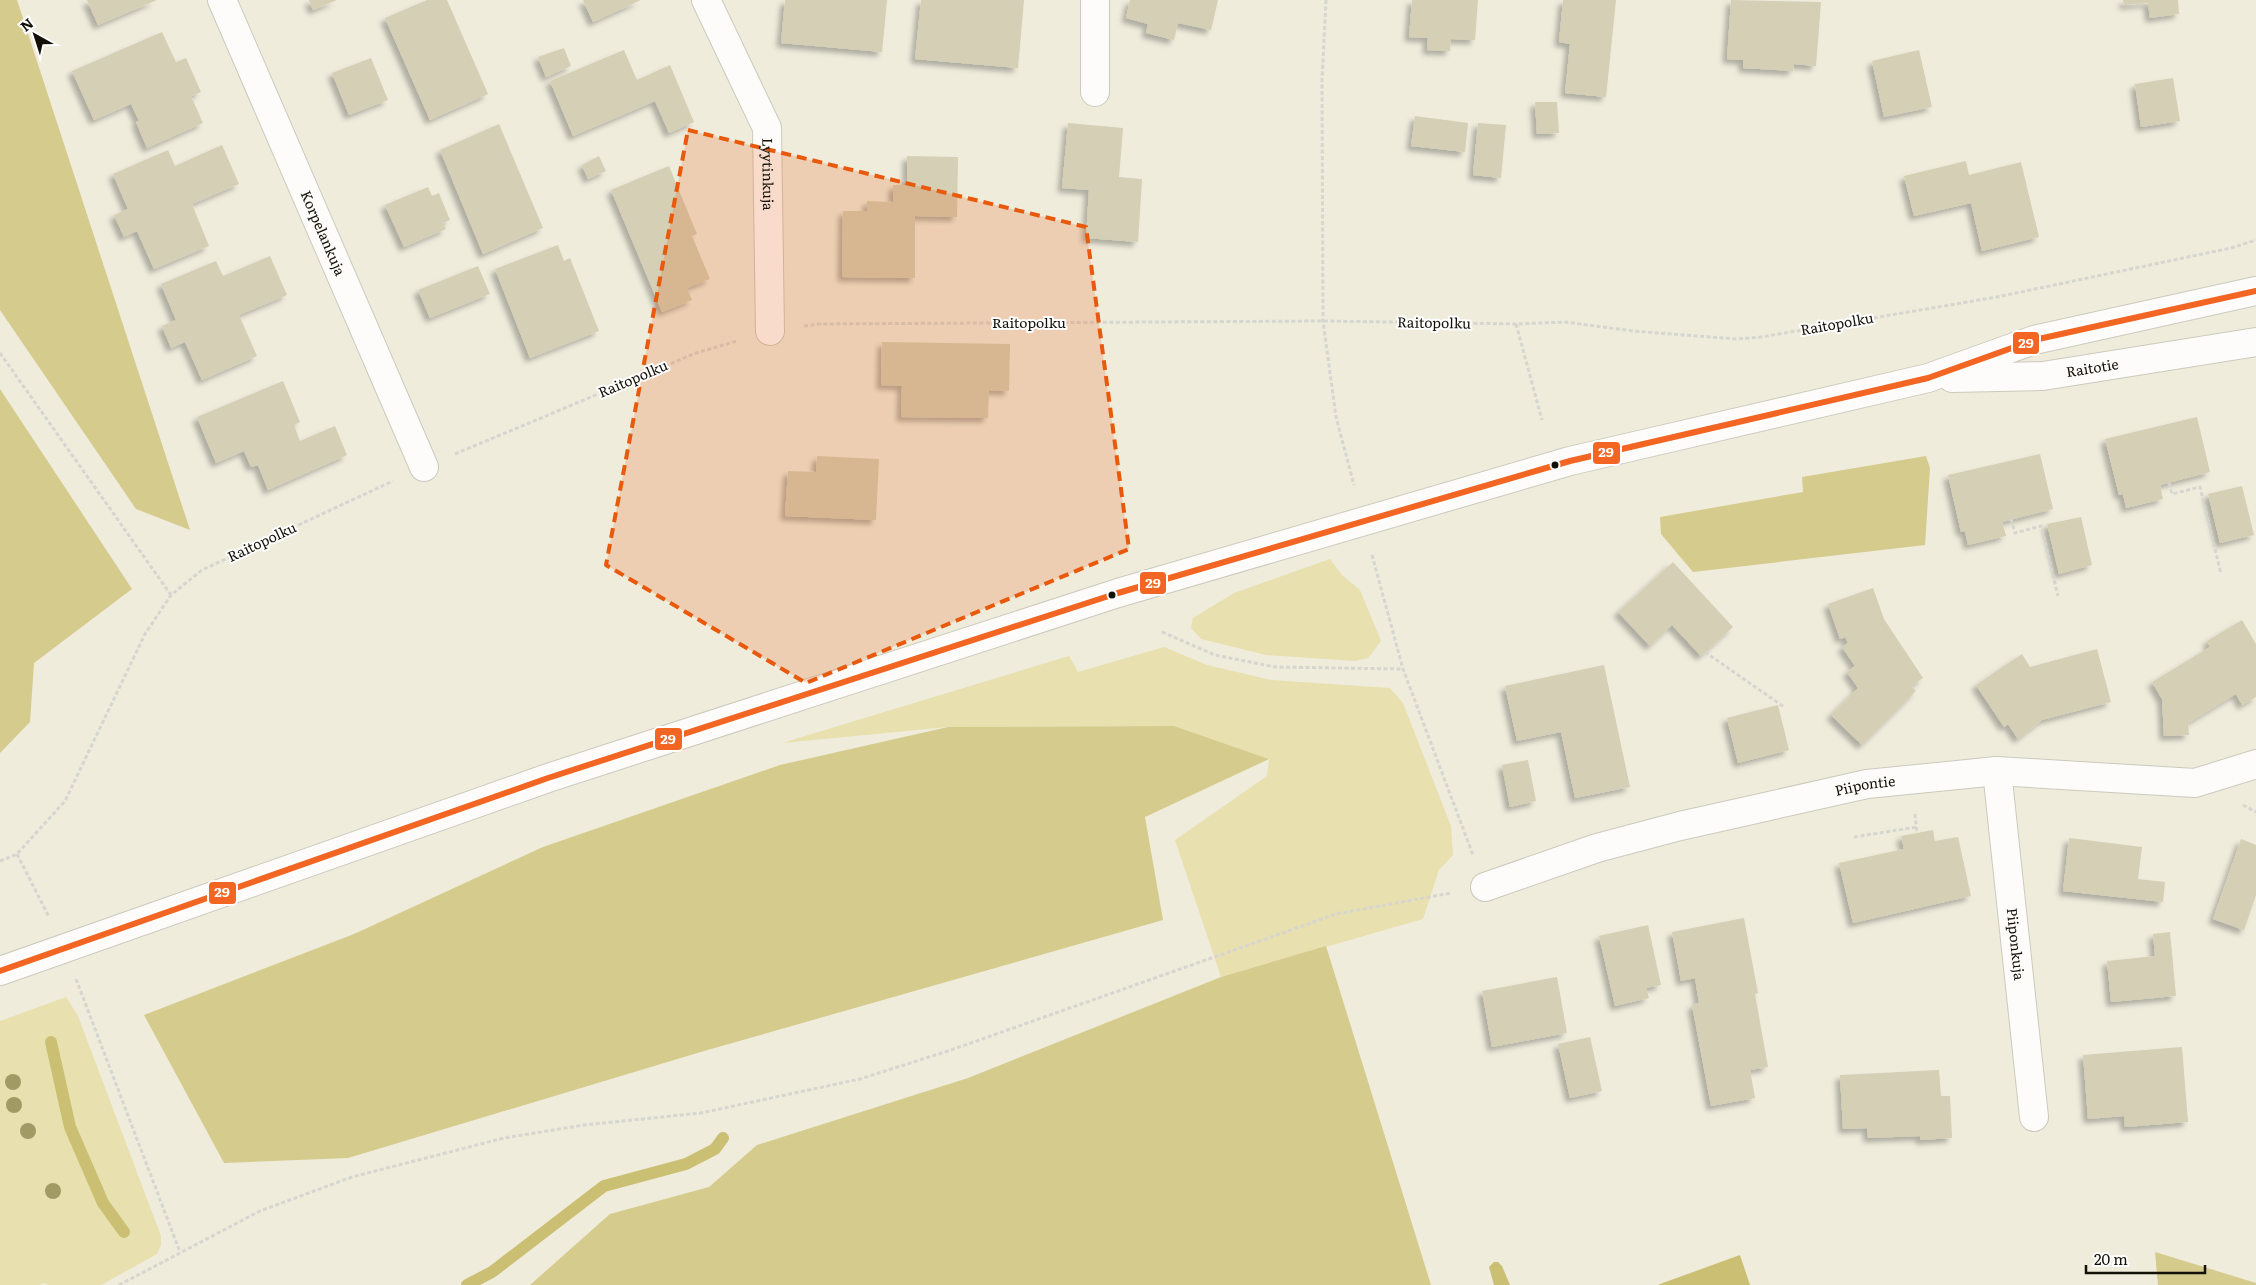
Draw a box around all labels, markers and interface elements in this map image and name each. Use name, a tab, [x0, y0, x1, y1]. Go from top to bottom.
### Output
north arrow	[10, 10, 60, 60]
text: N	[15, 12, 37, 36]
street label: Lyytinkuja	[758, 138, 779, 211]
street label: Korpelankuja	[297, 187, 351, 279]
street label: Raitopolku	[1799, 307, 1875, 339]
street label: Raitopolku	[1397, 311, 1471, 333]
street label: Raitopolku	[992, 312, 1066, 332]
line badge: 29	[2012, 331, 2040, 355]
text: 29	[2018, 332, 2034, 352]
street label: Raitotie	[2064, 353, 2120, 381]
street label: Raitopolku	[595, 354, 671, 402]
line badge: 29	[1592, 441, 1621, 465]
text: 29	[1598, 441, 1614, 461]
unlabelled marker	[1550, 460, 1560, 470]
street label: Raitopolku	[224, 516, 299, 566]
line badge: 29	[1139, 571, 1167, 595]
text: 29	[1145, 572, 1161, 592]
unlabelled marker	[1107, 590, 1117, 600]
line badge: 29	[654, 727, 683, 751]
text: 29	[660, 728, 676, 748]
street label: Piipontie	[1833, 770, 1896, 800]
line badge: 29	[208, 881, 237, 905]
text: 29	[214, 881, 230, 901]
street label: Piiponkuja	[2003, 907, 2030, 982]
scale bar	[2086, 1242, 2205, 1274]
text: 20 m	[2094, 1247, 2128, 1270]

